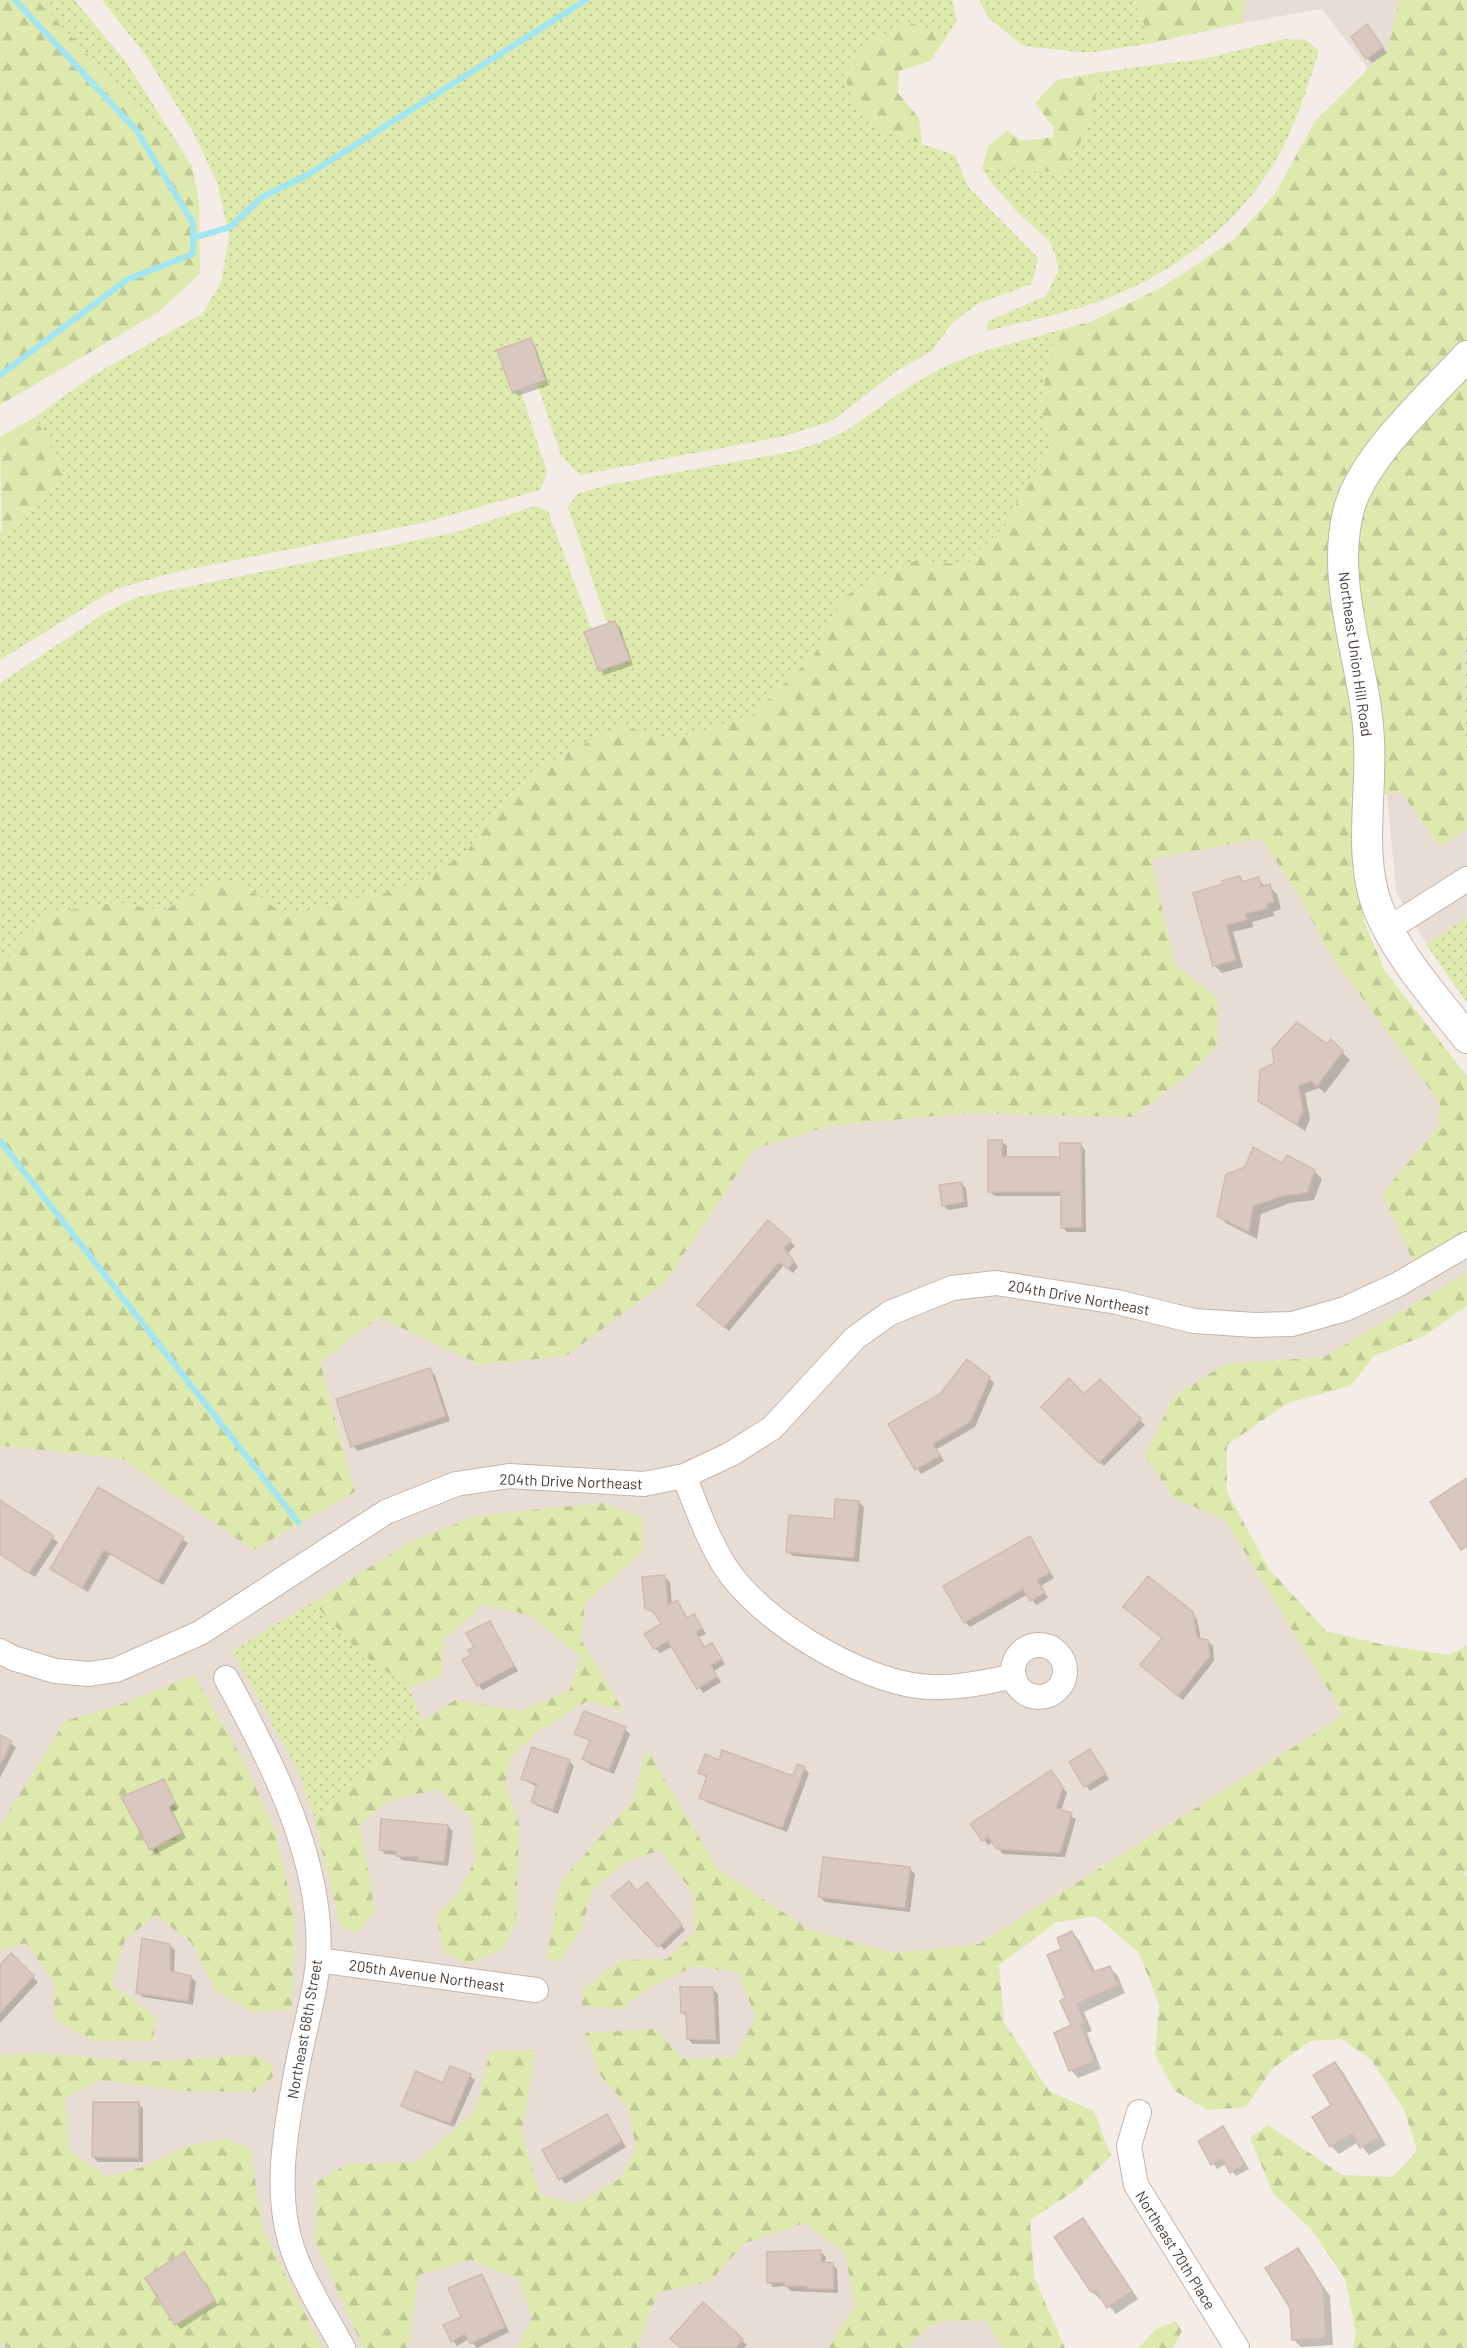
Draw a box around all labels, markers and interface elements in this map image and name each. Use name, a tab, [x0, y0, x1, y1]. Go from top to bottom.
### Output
street label: Northeast Union Hill Road	[1336, 570, 1376, 738]
street label: 204th Drive Northeast	[1007, 1276, 1151, 1318]
street label: 204th Drive Northeast	[499, 1470, 643, 1492]
street label: 205th Avenue Northeast	[348, 1955, 506, 1995]
street label: Northeast 68th Street	[283, 1958, 325, 2100]
street label: Northeast 70th Place	[1132, 2187, 1220, 2313]

